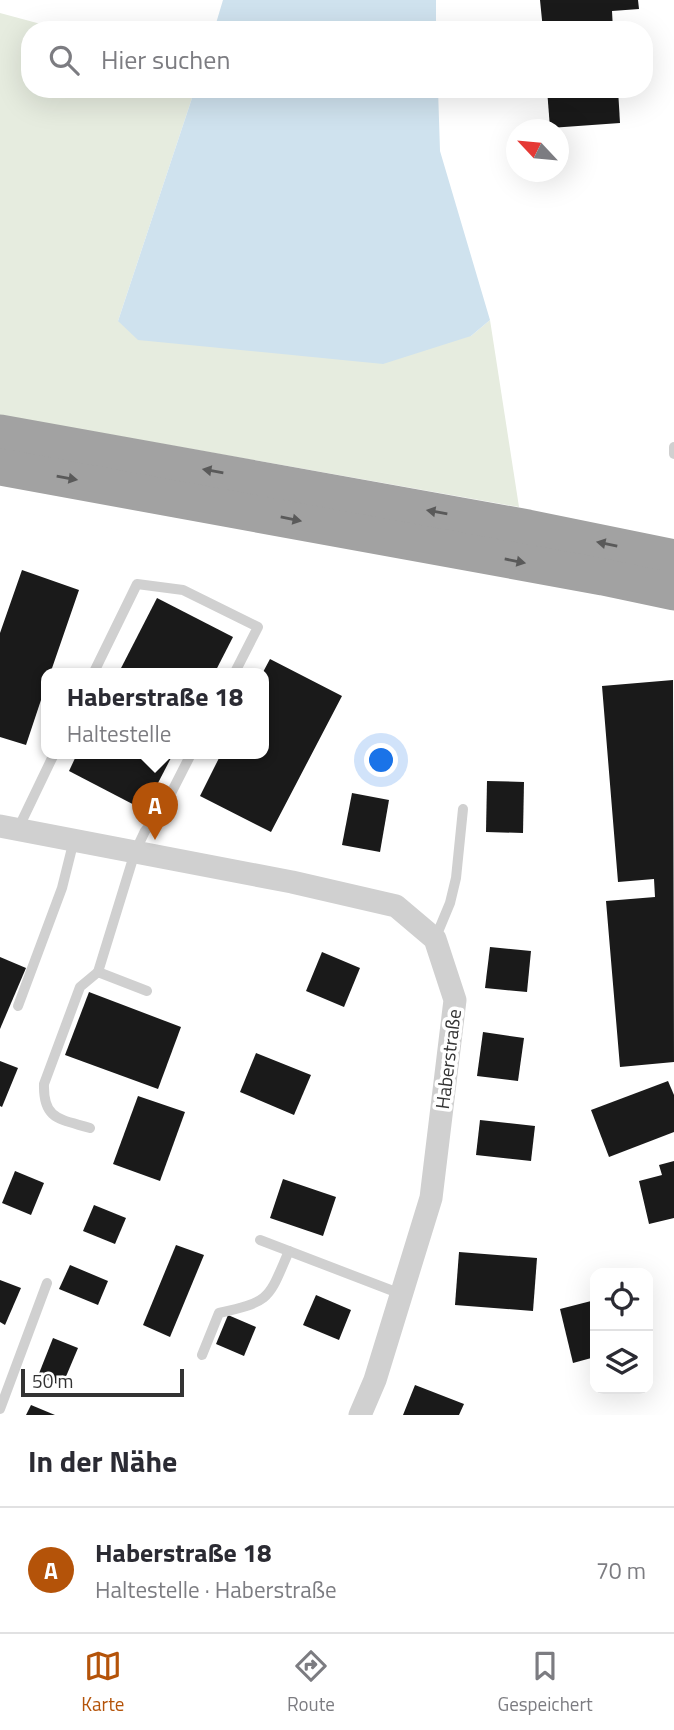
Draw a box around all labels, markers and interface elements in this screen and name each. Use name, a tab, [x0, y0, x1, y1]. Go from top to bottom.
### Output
search box	[21, 21, 653, 98]
text: Hier suchen	[101, 40, 230, 79]
icon: search	[45, 41, 83, 79]
north arrow	[506, 119, 569, 182]
one-way arrow	[202, 465, 224, 476]
one-way arrow	[56, 473, 78, 484]
one-way arrow	[426, 506, 448, 517]
one-way arrow	[280, 514, 302, 525]
one-way arrow	[596, 539, 618, 550]
one-way arrow	[504, 556, 526, 567]
popup	[41, 668, 269, 759]
text: Haberstraße 18	[67, 677, 243, 716]
text: Haltestelle	[67, 716, 171, 751]
your location	[364, 743, 398, 777]
pin: A	[132, 782, 178, 840]
street label: Haberstraße	[427, 1007, 468, 1111]
map controls	[590, 1268, 653, 1394]
button: locate	[590, 1268, 653, 1331]
button: layers	[590, 1331, 653, 1394]
scale bar	[21, 1366, 184, 1398]
text: 50 m	[32, 1366, 73, 1395]
text: In der Nähe	[28, 1438, 177, 1484]
text: Haberstraße 18	[95, 1533, 272, 1572]
text: A	[44, 1553, 58, 1588]
text: 70 m	[596, 1553, 646, 1588]
text: Haltestelle · Haberstraße	[95, 1572, 337, 1607]
tab: Karte	[81, 1647, 124, 1718]
tab: Route	[287, 1647, 335, 1718]
tab: Gespeichert	[497, 1647, 593, 1718]

